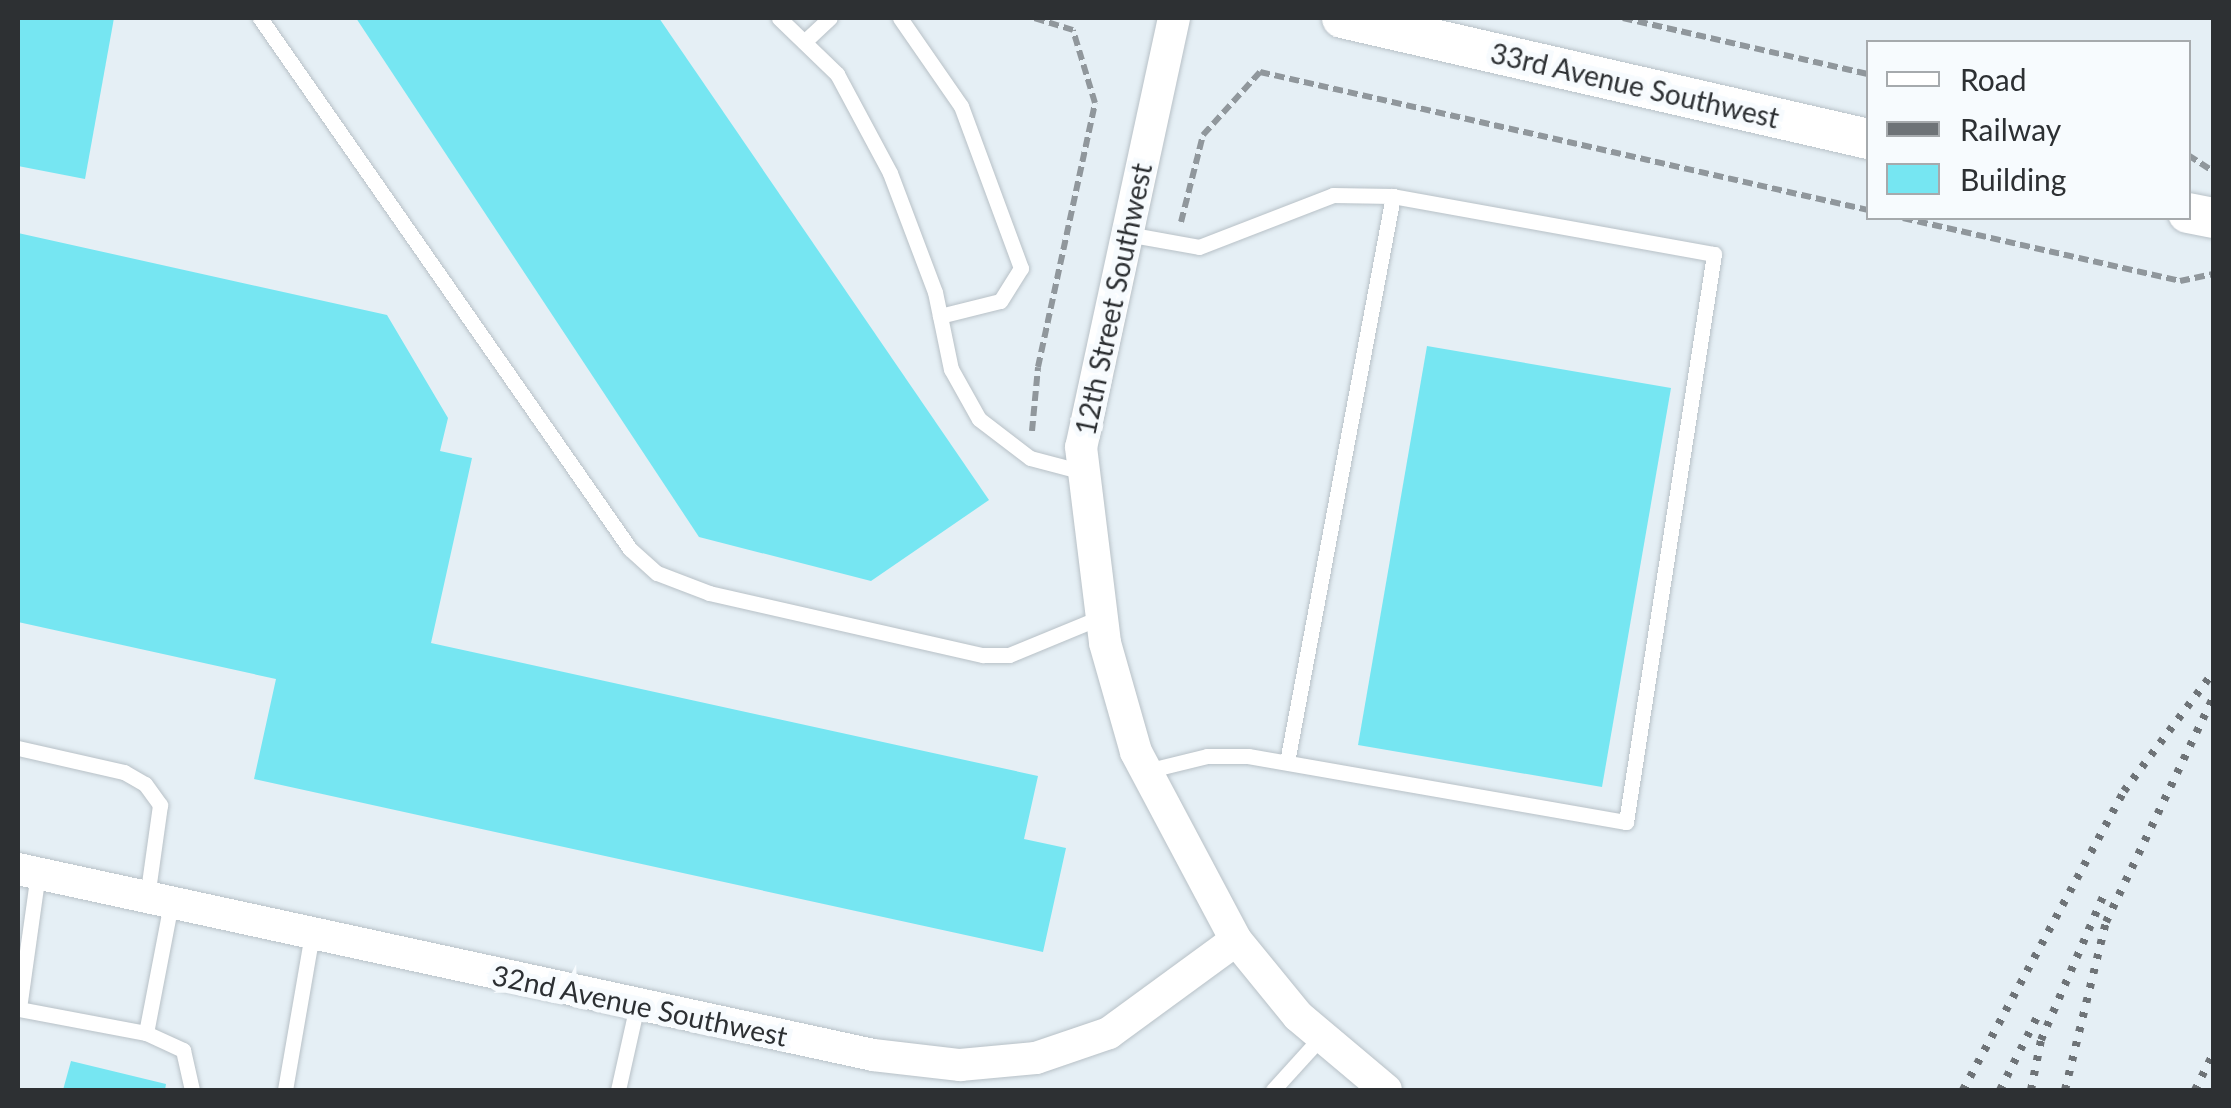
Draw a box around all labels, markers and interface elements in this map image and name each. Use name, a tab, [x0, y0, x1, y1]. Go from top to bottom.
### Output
street label: 33rd Avenue Southwest	[1487, 35, 1783, 135]
legend	[1866, 40, 2191, 220]
text: Road	[1960, 61, 2027, 97]
text: Railway	[1960, 111, 2061, 147]
street label: 12th Street Southwest	[1068, 160, 1158, 438]
text: Building	[1960, 161, 2066, 197]
street label: 32nd Avenue Southwest	[489, 957, 791, 1053]

